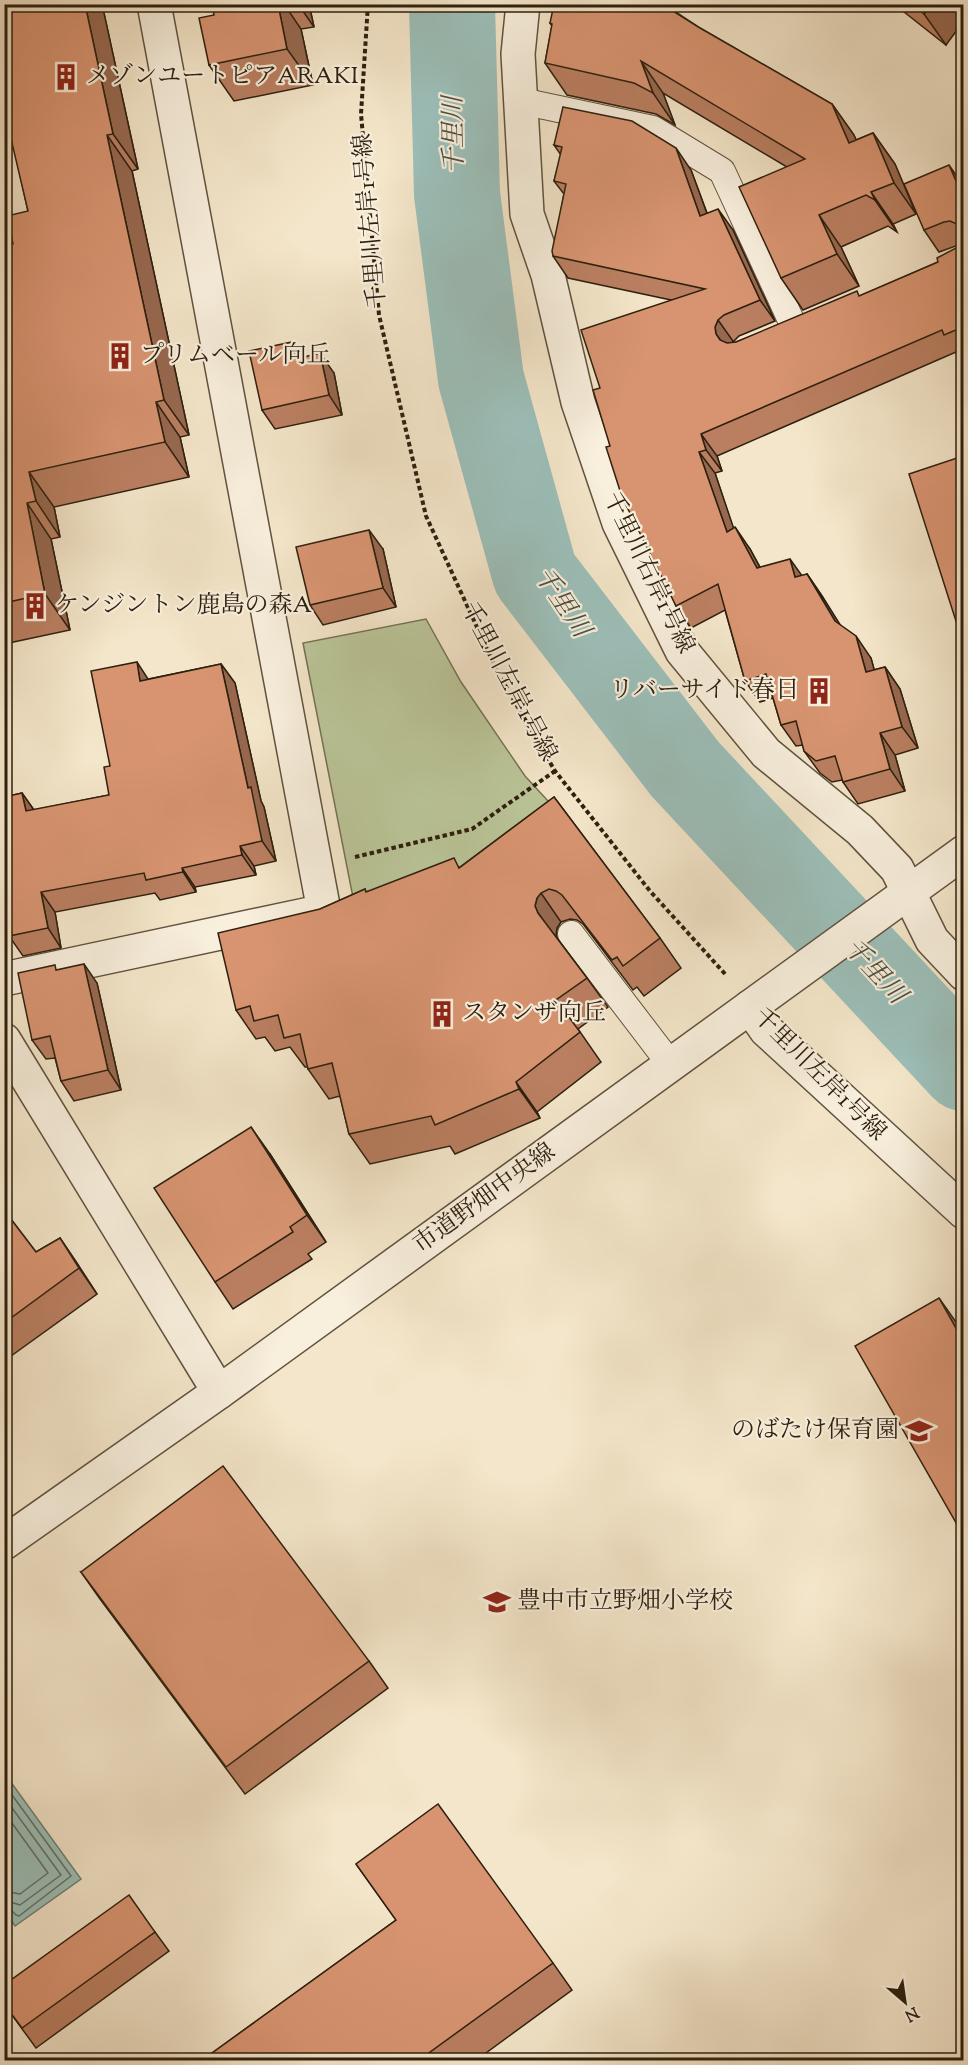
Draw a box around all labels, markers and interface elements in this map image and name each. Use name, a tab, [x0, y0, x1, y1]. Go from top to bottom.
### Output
place label: メゾンユートピアARAKI	[86, 60, 359, 94]
building icon: メゾンユートピアARAKI	[51, 62, 81, 92]
water label: 千里川	[436, 93, 474, 174]
street label: 千里川左岸1号線	[346, 132, 396, 310]
place label: プリムベール向丘	[140, 339, 331, 373]
building icon: プリムベール向丘	[105, 341, 135, 371]
street label: 千里川右岸1号線	[594, 486, 702, 660]
water label: 千里川	[524, 560, 600, 648]
place label: ケンジントン鹿島の森A	[55, 589, 313, 623]
building icon: ケンジントン鹿島の森A	[20, 591, 50, 621]
street label: 千里川左岸1号線	[452, 596, 564, 768]
place label: リバーサイド春日	[609, 674, 799, 708]
building icon: リバーサイド春日	[804, 676, 834, 706]
water label: 千里川	[834, 931, 916, 1015]
place label: スタンザ向丘	[462, 997, 606, 1031]
building icon: スタンザ向丘	[427, 999, 457, 1029]
street label: 千里川左岸1号線	[745, 1001, 893, 1149]
street label: 市道野畑中央線	[407, 1136, 563, 1262]
place label: のばたけ保育園	[731, 1414, 899, 1448]
school or university icon: のばたけ保育園	[904, 1416, 934, 1446]
place label: 豊中市立野畑小学校	[517, 1585, 733, 1619]
school or university icon: 豊中市立野畑小学校	[482, 1587, 512, 1617]
north arrow	[875, 1972, 935, 2032]
text: N	[900, 2000, 922, 2026]

